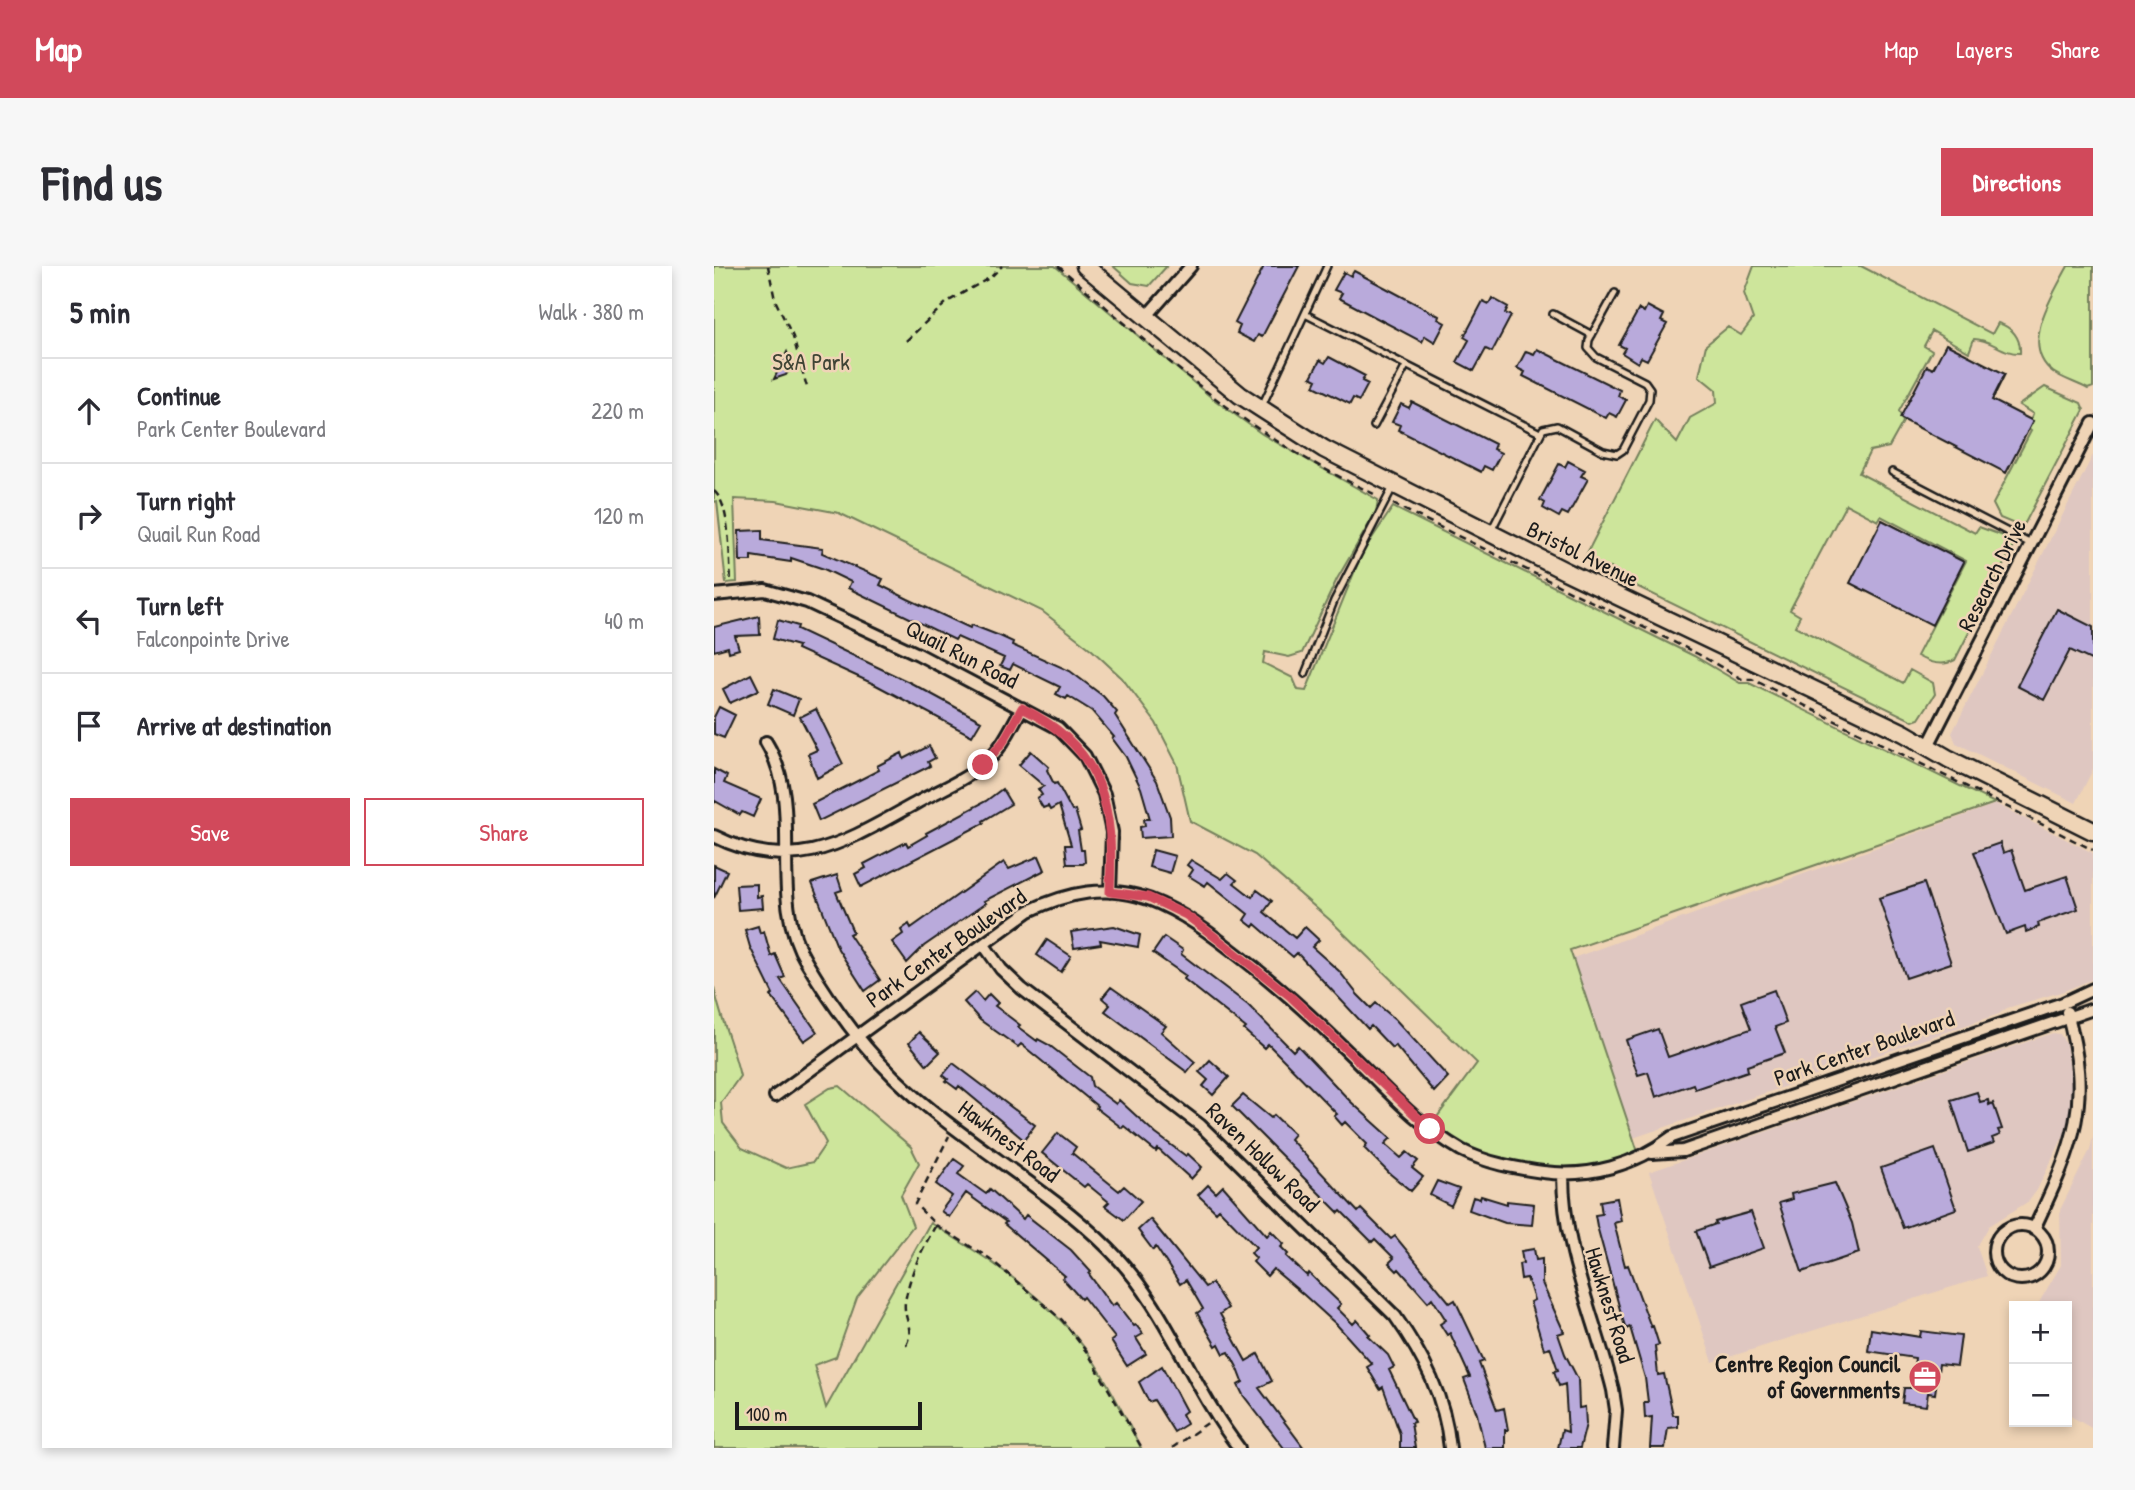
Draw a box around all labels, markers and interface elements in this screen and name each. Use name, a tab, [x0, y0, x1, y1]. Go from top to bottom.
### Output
text: Map	[35, 27, 82, 71]
text: Map	[1884, 33, 1918, 65]
text: Layers	[1956, 33, 2013, 65]
text: Share	[2051, 33, 2100, 65]
button: Directions	[1941, 148, 2093, 216]
text: Find us	[42, 149, 162, 215]
text: 5 min	[70, 292, 130, 332]
text: Walk · 380 m	[538, 296, 644, 327]
park label: S&A Park	[772, 346, 850, 377]
text: Continue	[137, 378, 221, 413]
icon: ahead	[70, 392, 108, 430]
text: 220 m	[591, 395, 644, 426]
text: Park Center Boulevard	[137, 413, 326, 444]
text: Turn right	[137, 483, 235, 518]
icon: right	[70, 497, 108, 535]
text: 120 m	[594, 500, 644, 531]
street label: Bristol Avenue	[1522, 513, 1645, 594]
street label: Research Drive	[1950, 513, 2033, 636]
text: Quail Run Road	[137, 518, 260, 549]
text: Turn left	[137, 588, 223, 623]
icon: left	[70, 602, 108, 640]
text: 40 m	[604, 605, 644, 636]
street label: Quail Run Road	[900, 612, 1024, 695]
text: Falconpointe Drive	[137, 623, 290, 654]
icon: arrive	[70, 707, 108, 745]
text: Arrive at destination	[137, 708, 332, 743]
route end	[967, 749, 998, 780]
button: Save	[70, 798, 350, 866]
button: Share	[364, 798, 644, 866]
street label: Park Center Boulevard	[860, 881, 1032, 1014]
street label: Park Center Boulevard	[1770, 1002, 1958, 1093]
street label: Hawknest Road	[952, 1092, 1066, 1189]
street label: Raven Hollow Road	[1200, 1095, 1327, 1219]
route start	[1414, 1113, 1445, 1144]
street label: Hawknest Road	[1578, 1243, 1643, 1366]
map controls	[2009, 1301, 2072, 1427]
button: +	[2009, 1301, 2072, 1364]
place label: Centre Region Council of Governments	[1715, 1348, 1901, 1405]
office icon: Centre Region Council of Governments	[1906, 1358, 1944, 1396]
button: −	[2009, 1364, 2072, 1427]
scale bar	[735, 1399, 922, 1431]
text: 100 m	[746, 1401, 787, 1427]

